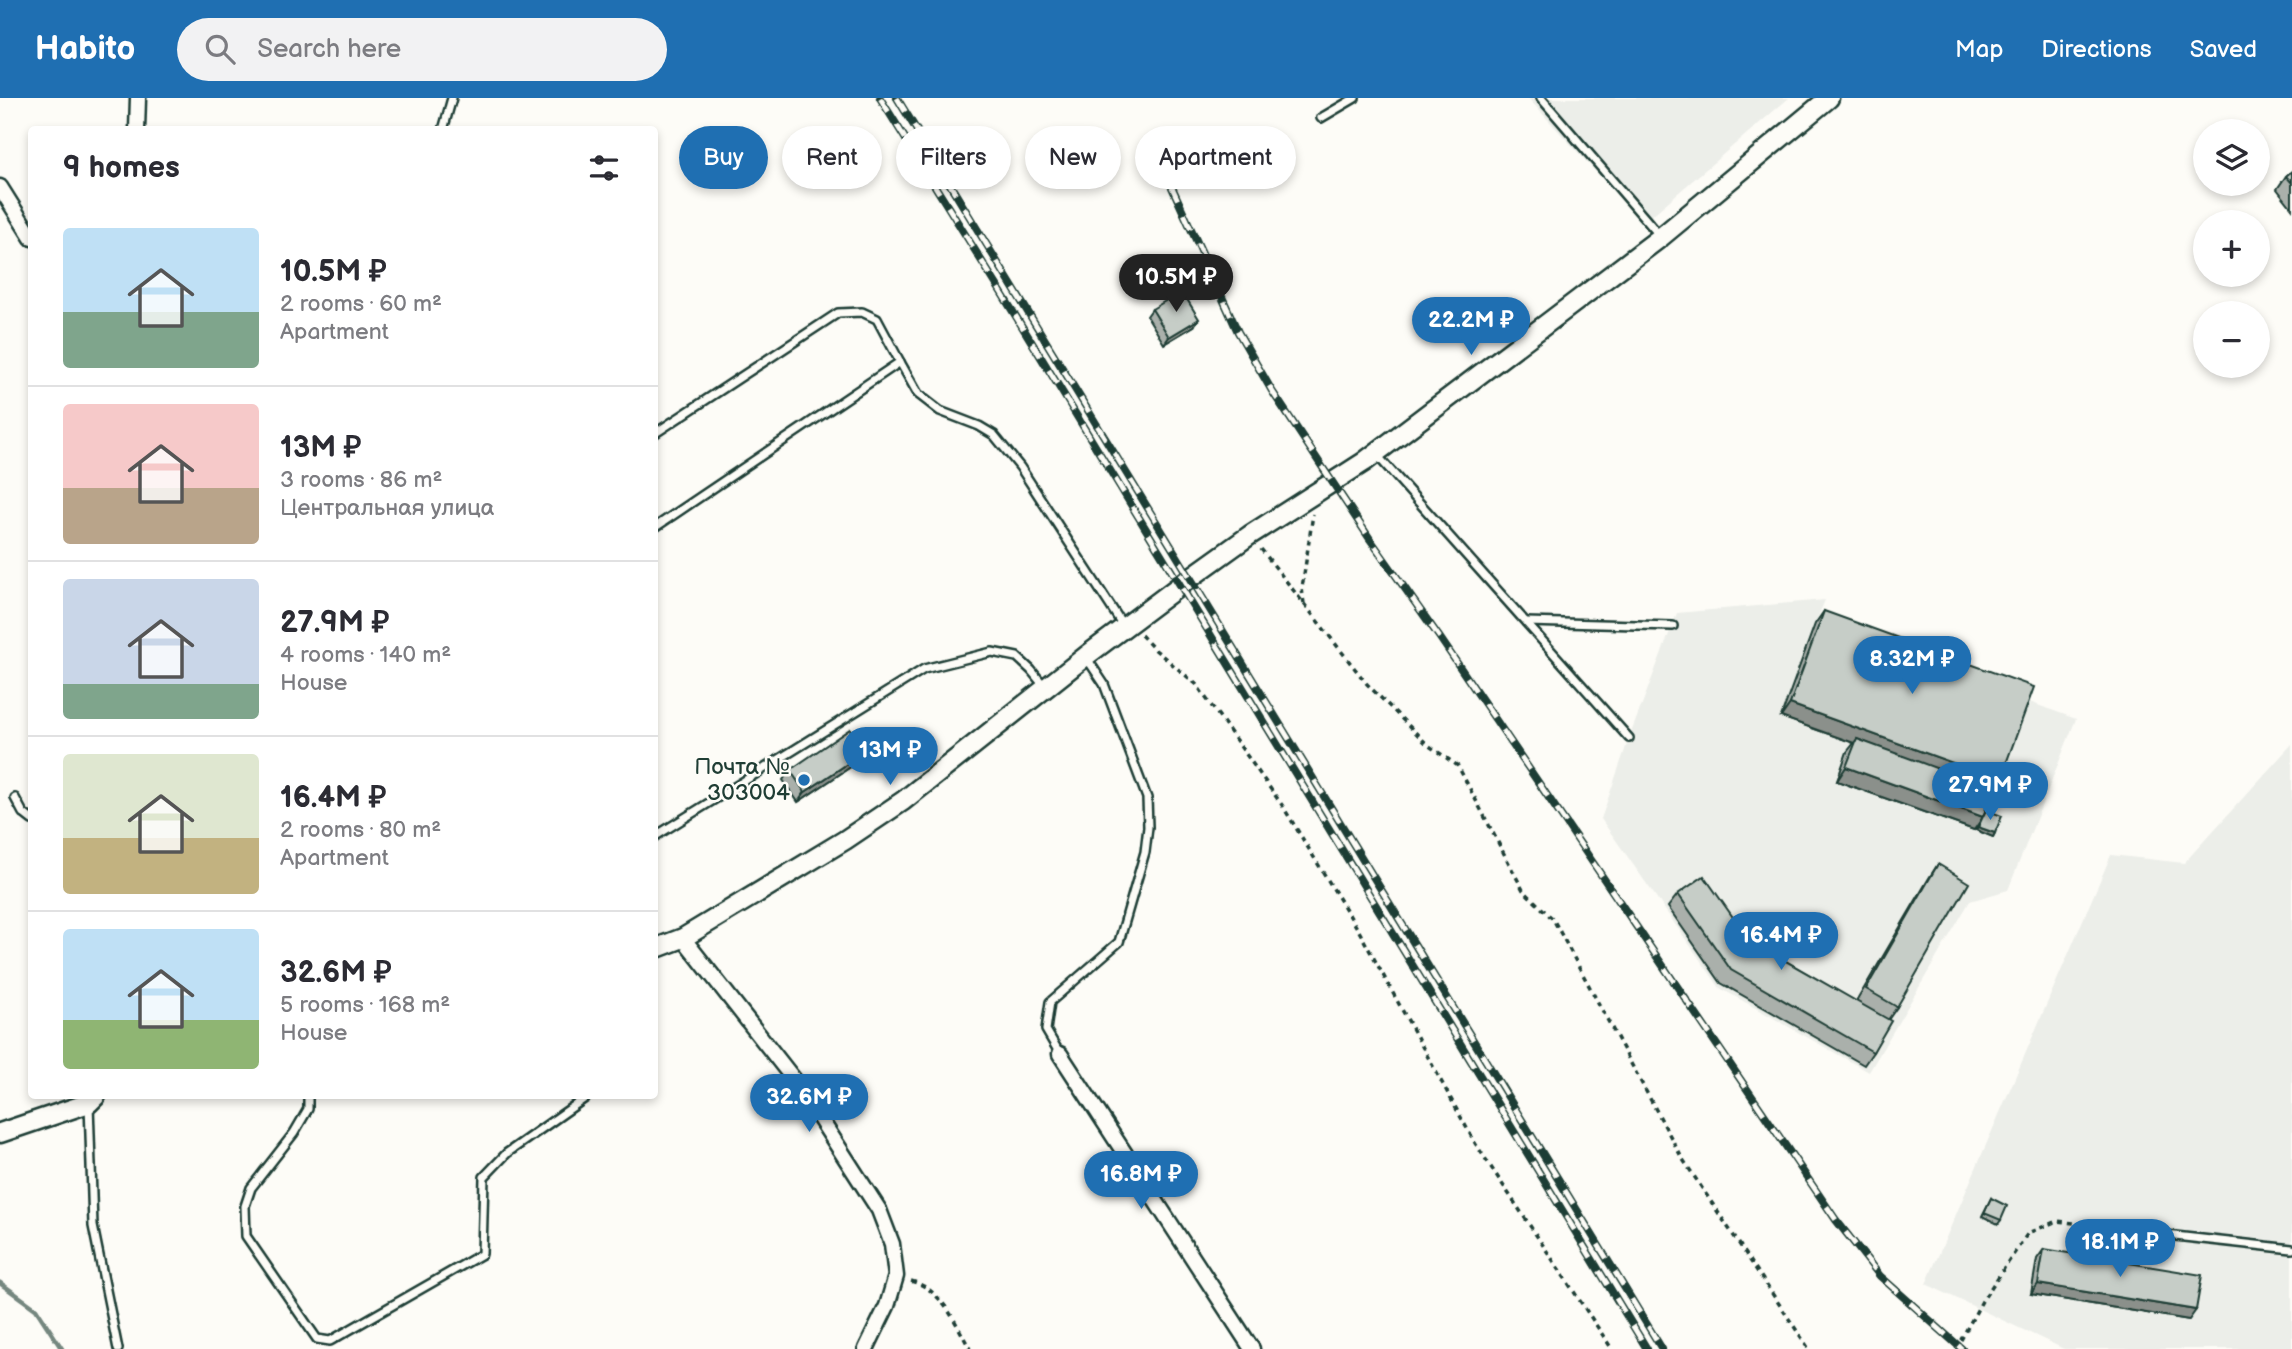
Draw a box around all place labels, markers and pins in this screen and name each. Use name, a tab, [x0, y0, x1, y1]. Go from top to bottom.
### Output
pin: 10.5M ₽	[1111, 254, 1241, 314]
pin: 22.2M ₽	[1406, 298, 1536, 357]
pin: 8.32M ₽	[1847, 636, 1977, 696]
pin: 13M ₽	[841, 728, 939, 787]
place label: Почта № 303004	[694, 753, 790, 807]
pin: 27.9M ₽	[1925, 762, 2055, 822]
marker: Почта № 303004	[796, 772, 812, 788]
pin: 16.4M ₽	[1716, 912, 1846, 972]
pin: 32.6M ₽	[744, 1074, 874, 1134]
pin: 16.8M ₽	[1076, 1152, 1206, 1211]
pin: 18.1M ₽	[2055, 1220, 2185, 1279]

